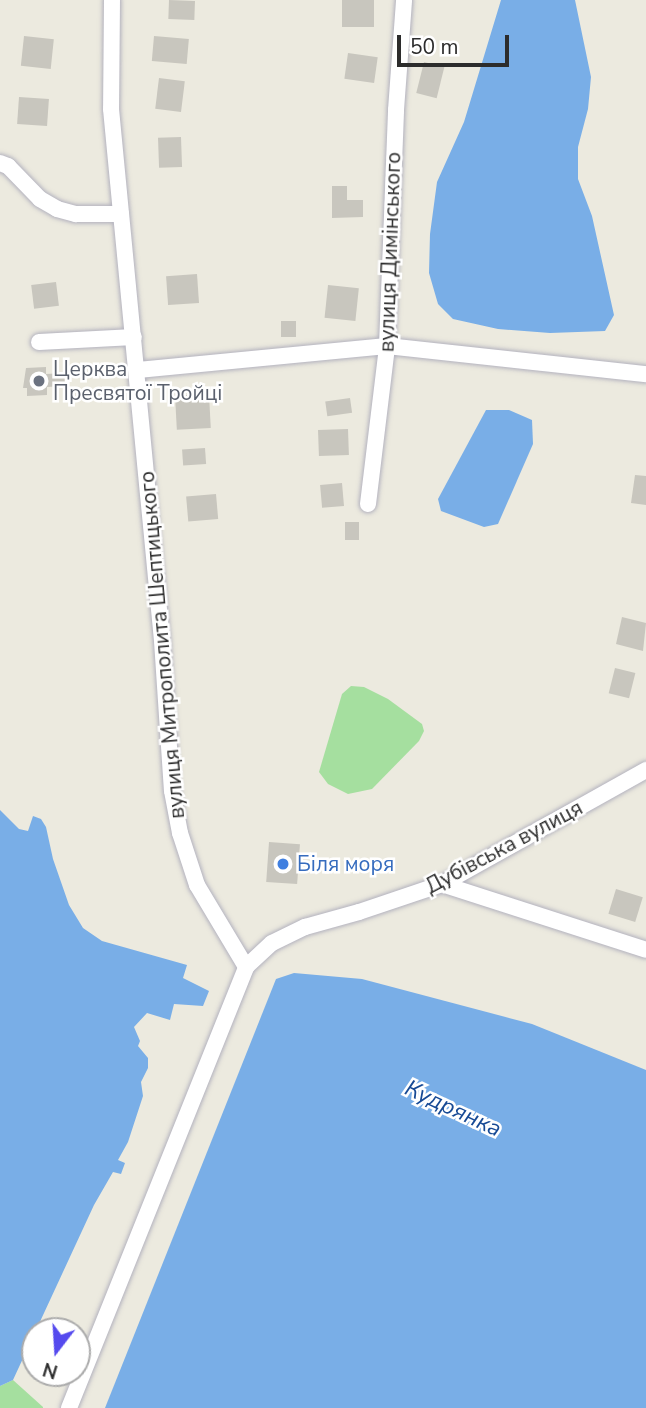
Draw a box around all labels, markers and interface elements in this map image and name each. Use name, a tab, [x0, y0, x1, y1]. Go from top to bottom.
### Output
scale bar	[401, 21, 513, 65]
text: 50 m	[410, 33, 459, 61]
street label: вулиця Димінського	[374, 151, 406, 353]
place label: Церква Пресвятої Тройці	[53, 356, 222, 406]
marker: Церква Пресвятої Тройці	[31, 373, 47, 389]
street label: вулиця Митрополита Шептицького	[134, 470, 190, 820]
street label: Дубівська вулиця	[421, 795, 587, 899]
place label: Біля моря	[297, 851, 394, 877]
marker: Біля моря	[275, 856, 291, 872]
water label: Кудрянка	[400, 1075, 506, 1143]
north arrow	[21, 1317, 91, 1387]
text: N	[40, 1356, 61, 1385]

